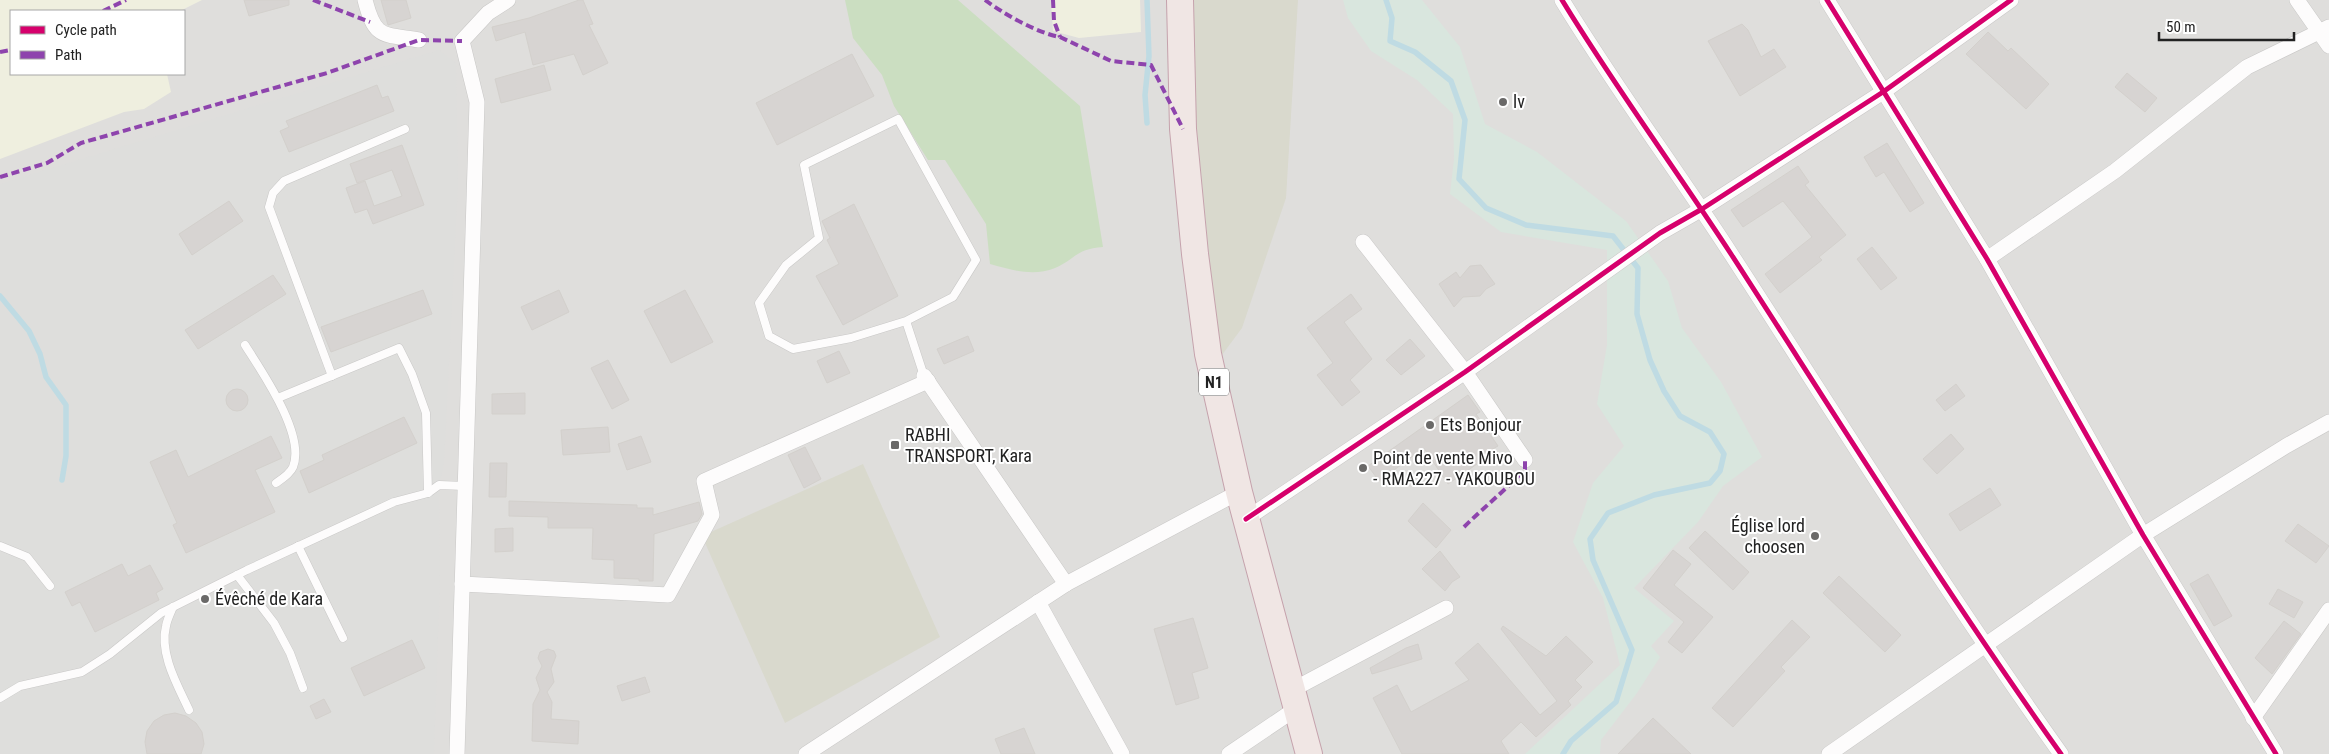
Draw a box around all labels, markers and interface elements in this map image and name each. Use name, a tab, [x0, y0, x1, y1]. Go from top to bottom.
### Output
legend	[10, 10, 185, 75]
scale bar	[2159, 10, 2294, 42]
text: 50 m	[2166, 18, 2196, 36]
text: Cycle path	[55, 21, 117, 39]
text: Path	[55, 46, 82, 64]
place label: lv	[1513, 91, 1525, 112]
marker: lv	[1497, 96, 1509, 108]
road number: N1	[1199, 368, 1229, 396]
place label: Ets Bonjour	[1440, 414, 1522, 435]
marker: Ets Bonjour	[1424, 419, 1436, 431]
place label: RABHI TRANSPORT, Kara	[905, 424, 1032, 466]
marker: RABHI TRANSPORT, Kara	[889, 439, 901, 451]
place label: Point de vente Mivo - RMA227 - YAKOUBOU	[1373, 447, 1535, 489]
marker: Point de vente Mivo - RMA227 - YAKOUBOU	[1357, 462, 1369, 474]
place label: Église lord choosen	[1731, 515, 1805, 557]
marker: Église lord choosen	[1809, 530, 1821, 542]
place label: Évêché de Kara	[215, 588, 323, 609]
marker: Évêché de Kara	[199, 593, 211, 605]

